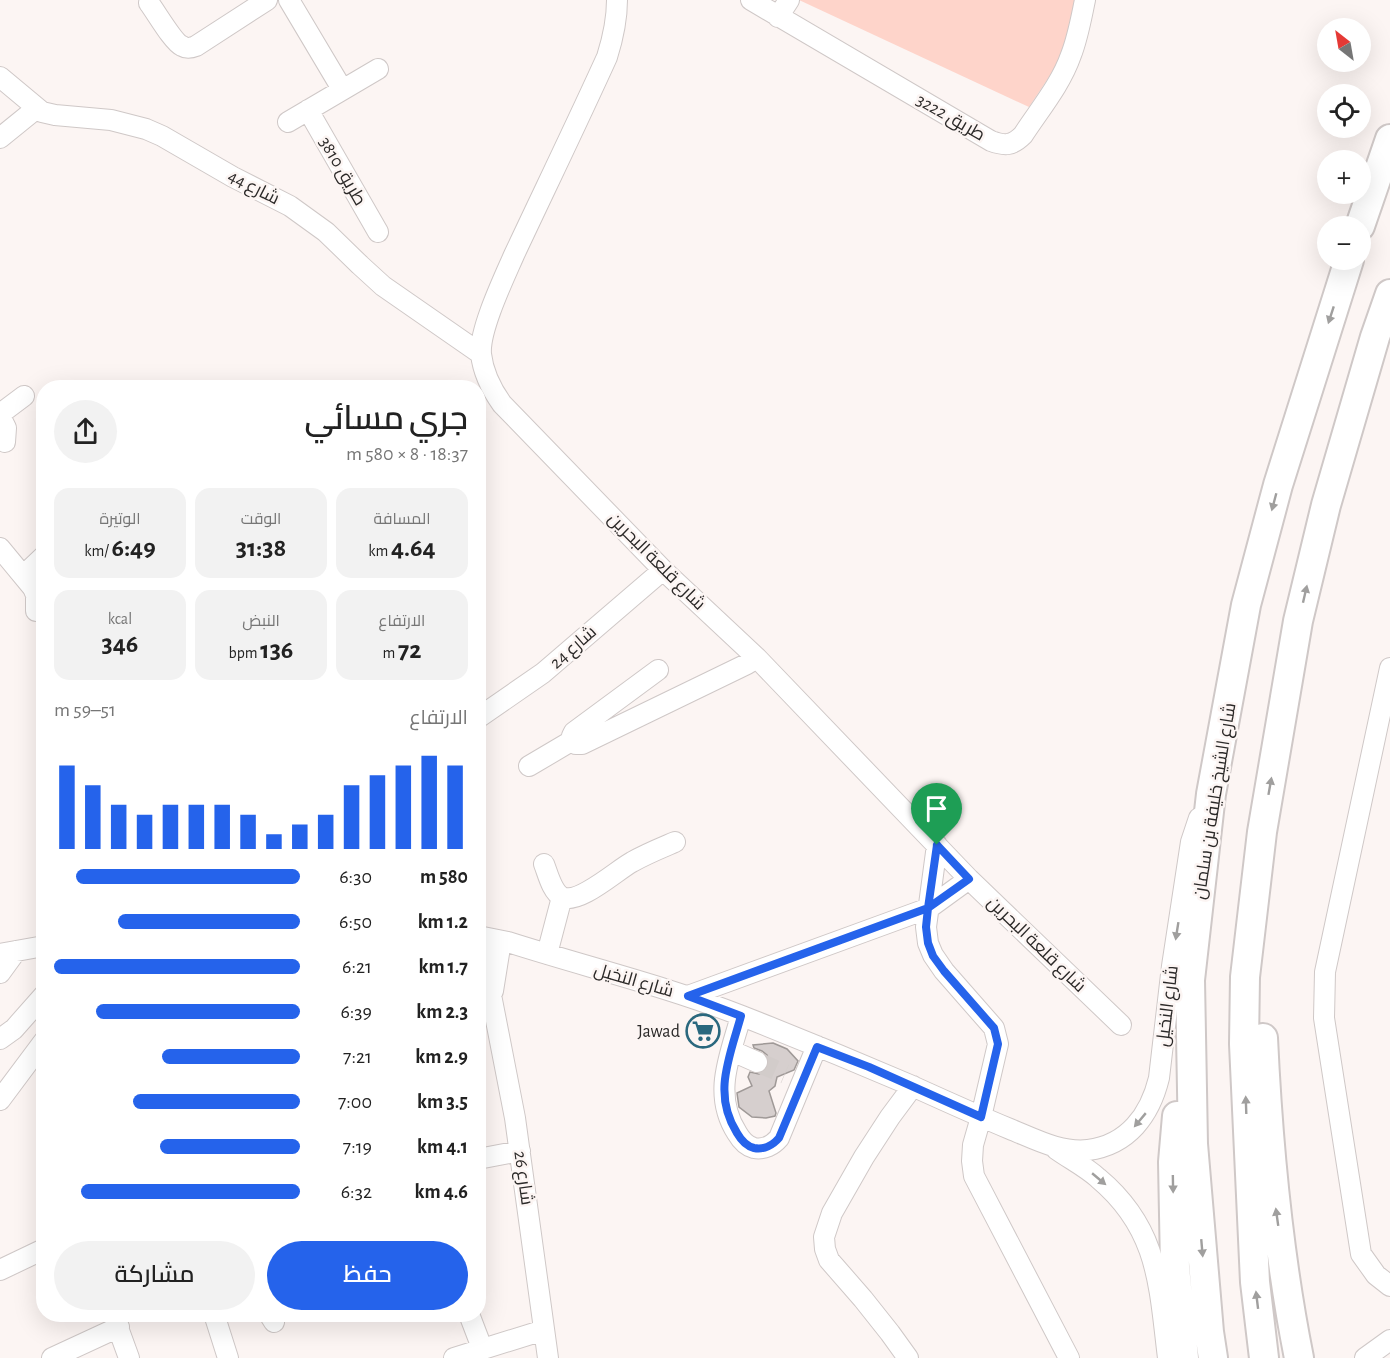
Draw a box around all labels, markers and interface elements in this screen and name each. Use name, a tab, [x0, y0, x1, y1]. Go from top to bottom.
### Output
north arrow	[1317, 18, 1371, 72]
map controls	[1317, 18, 1371, 270]
button: locate	[1317, 84, 1371, 138]
street label: طريق 3222	[912, 91, 988, 146]
street label: طريق 3810	[314, 134, 369, 210]
button: +	[1317, 150, 1371, 204]
street label: شارع 44	[224, 166, 283, 210]
button: −	[1317, 216, 1371, 270]
one-way arrow	[1325, 306, 1335, 324]
button: share	[54, 400, 117, 463]
text: جري مسائي	[305, 403, 468, 436]
text: 18:37 · 8 × 580 m	[346, 444, 468, 464]
one-way arrow	[1269, 493, 1278, 511]
street label: شارع قلعة البحرين	[603, 509, 709, 615]
text: الوتيرة	[99, 511, 141, 527]
text: الوقت	[241, 511, 281, 527]
text: المسافة	[374, 511, 430, 527]
text: 6:49	[112, 535, 156, 561]
text: 31:38	[236, 535, 286, 561]
text: 4.64	[391, 535, 436, 561]
text: /km	[84, 543, 112, 559]
text: km	[368, 543, 391, 559]
one-way arrow	[1300, 585, 1310, 603]
text: kcal	[108, 611, 132, 627]
text: النبض	[242, 613, 280, 629]
text: الارتفاع	[379, 613, 425, 629]
street label: شارع 24	[546, 622, 602, 674]
text: 346	[102, 631, 138, 657]
text: 136	[260, 637, 293, 663]
text: 72	[398, 637, 421, 663]
text: bpm	[229, 645, 260, 661]
text: m	[383, 645, 398, 661]
text: 51–59 m	[54, 700, 116, 720]
street label: شارع الشيخ خليفة بن سلمان	[1190, 702, 1241, 901]
text: الارتفاع	[409, 708, 468, 728]
one-way arrow	[1265, 776, 1274, 795]
pin	[911, 783, 962, 845]
icon: arrive	[920, 792, 953, 825]
text: 6:30	[339, 867, 372, 887]
text: 580 m	[420, 867, 468, 887]
street label: شارع قلعة البحرين	[982, 893, 1090, 998]
text: 6:50	[339, 912, 372, 932]
text: 1.2 km	[418, 912, 468, 932]
one-way arrow	[1172, 922, 1181, 941]
text: 6:21	[342, 957, 372, 977]
text: 1.7 km	[419, 957, 468, 977]
street label: شارع النخيل	[591, 960, 676, 1003]
street label: شارع النخيل	[1153, 964, 1184, 1048]
text: 6:39	[340, 1002, 372, 1022]
text: 2.3 km	[416, 1002, 468, 1022]
supermarket icon: Jawad	[685, 1013, 721, 1049]
place label: Jawad	[637, 1023, 680, 1041]
text: 7:21	[343, 1047, 372, 1067]
text: 2.9 km	[415, 1047, 468, 1067]
text: 7:00	[338, 1092, 372, 1112]
text: 3.5 km	[417, 1092, 468, 1112]
one-way arrow	[1241, 1096, 1251, 1115]
one-way arrow	[1133, 1112, 1146, 1128]
text: 7:19	[343, 1137, 372, 1157]
text: 4.1 km	[417, 1137, 468, 1157]
street label: شارع 26	[508, 1150, 537, 1207]
one-way arrow	[1091, 1173, 1107, 1186]
one-way arrow	[1168, 1175, 1178, 1194]
text: 6:32	[341, 1182, 372, 1202]
text: 4.6 km	[415, 1182, 468, 1202]
one-way arrow	[1273, 1208, 1282, 1227]
one-way arrow	[1197, 1238, 1207, 1257]
button: مشاركة	[54, 1241, 255, 1310]
button: حفظ	[267, 1241, 468, 1310]
one-way arrow	[1252, 1290, 1261, 1309]

